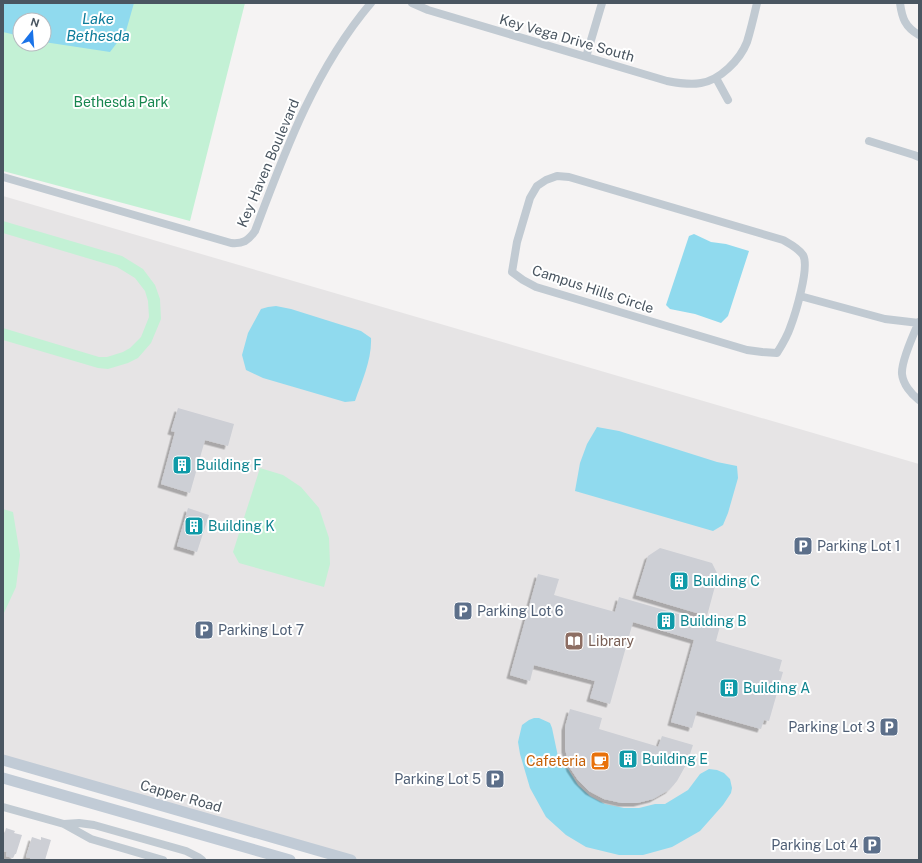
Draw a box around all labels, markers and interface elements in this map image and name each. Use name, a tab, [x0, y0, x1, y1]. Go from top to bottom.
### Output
water label: Lake Bethesda	[66, 10, 130, 44]
street label: Key Vega Drive South	[498, 11, 636, 65]
north arrow	[12, 12, 52, 52]
text: N	[29, 15, 41, 29]
park label: Bethesda Park	[74, 94, 169, 110]
street label: Key Haven Boulevard	[234, 96, 302, 230]
street label: Campus Hills Circle	[530, 262, 656, 316]
building icon: Building F	[171, 454, 193, 476]
place label: Building F	[196, 457, 262, 473]
building icon: Building K	[183, 515, 205, 537]
place label: Building K	[208, 518, 275, 534]
parking icon: Parking Lot 1	[792, 535, 814, 557]
place label: Parking Lot 1	[817, 538, 901, 554]
building icon: Building C	[668, 570, 690, 592]
place label: Building C	[693, 573, 760, 589]
parking icon: Parking Lot 6	[452, 600, 474, 622]
place label: Parking Lot 6	[477, 603, 564, 619]
building icon: Building B	[655, 610, 677, 632]
place label: Building B	[680, 613, 747, 629]
parking icon: Parking Lot 7	[193, 619, 215, 641]
place label: Parking Lot 7	[218, 622, 304, 638]
library icon: Library	[563, 630, 585, 652]
place label: Library	[588, 633, 635, 649]
building icon: Building A	[718, 677, 740, 699]
place label: Building A	[743, 680, 810, 696]
parking icon: Parking Lot 3	[878, 716, 900, 738]
place label: Parking Lot 3	[788, 719, 875, 735]
building icon: Building E	[617, 748, 639, 770]
cafe icon: Cafeteria	[589, 750, 611, 772]
place label: Building E	[642, 751, 708, 767]
place label: Cafeteria	[526, 753, 586, 769]
parking icon: Parking Lot 5	[484, 768, 506, 790]
place label: Parking Lot 5	[394, 771, 481, 787]
street label: Capper Road	[138, 777, 224, 815]
parking icon: Parking Lot 4	[861, 834, 883, 856]
place label: Parking Lot 4	[771, 837, 858, 853]

